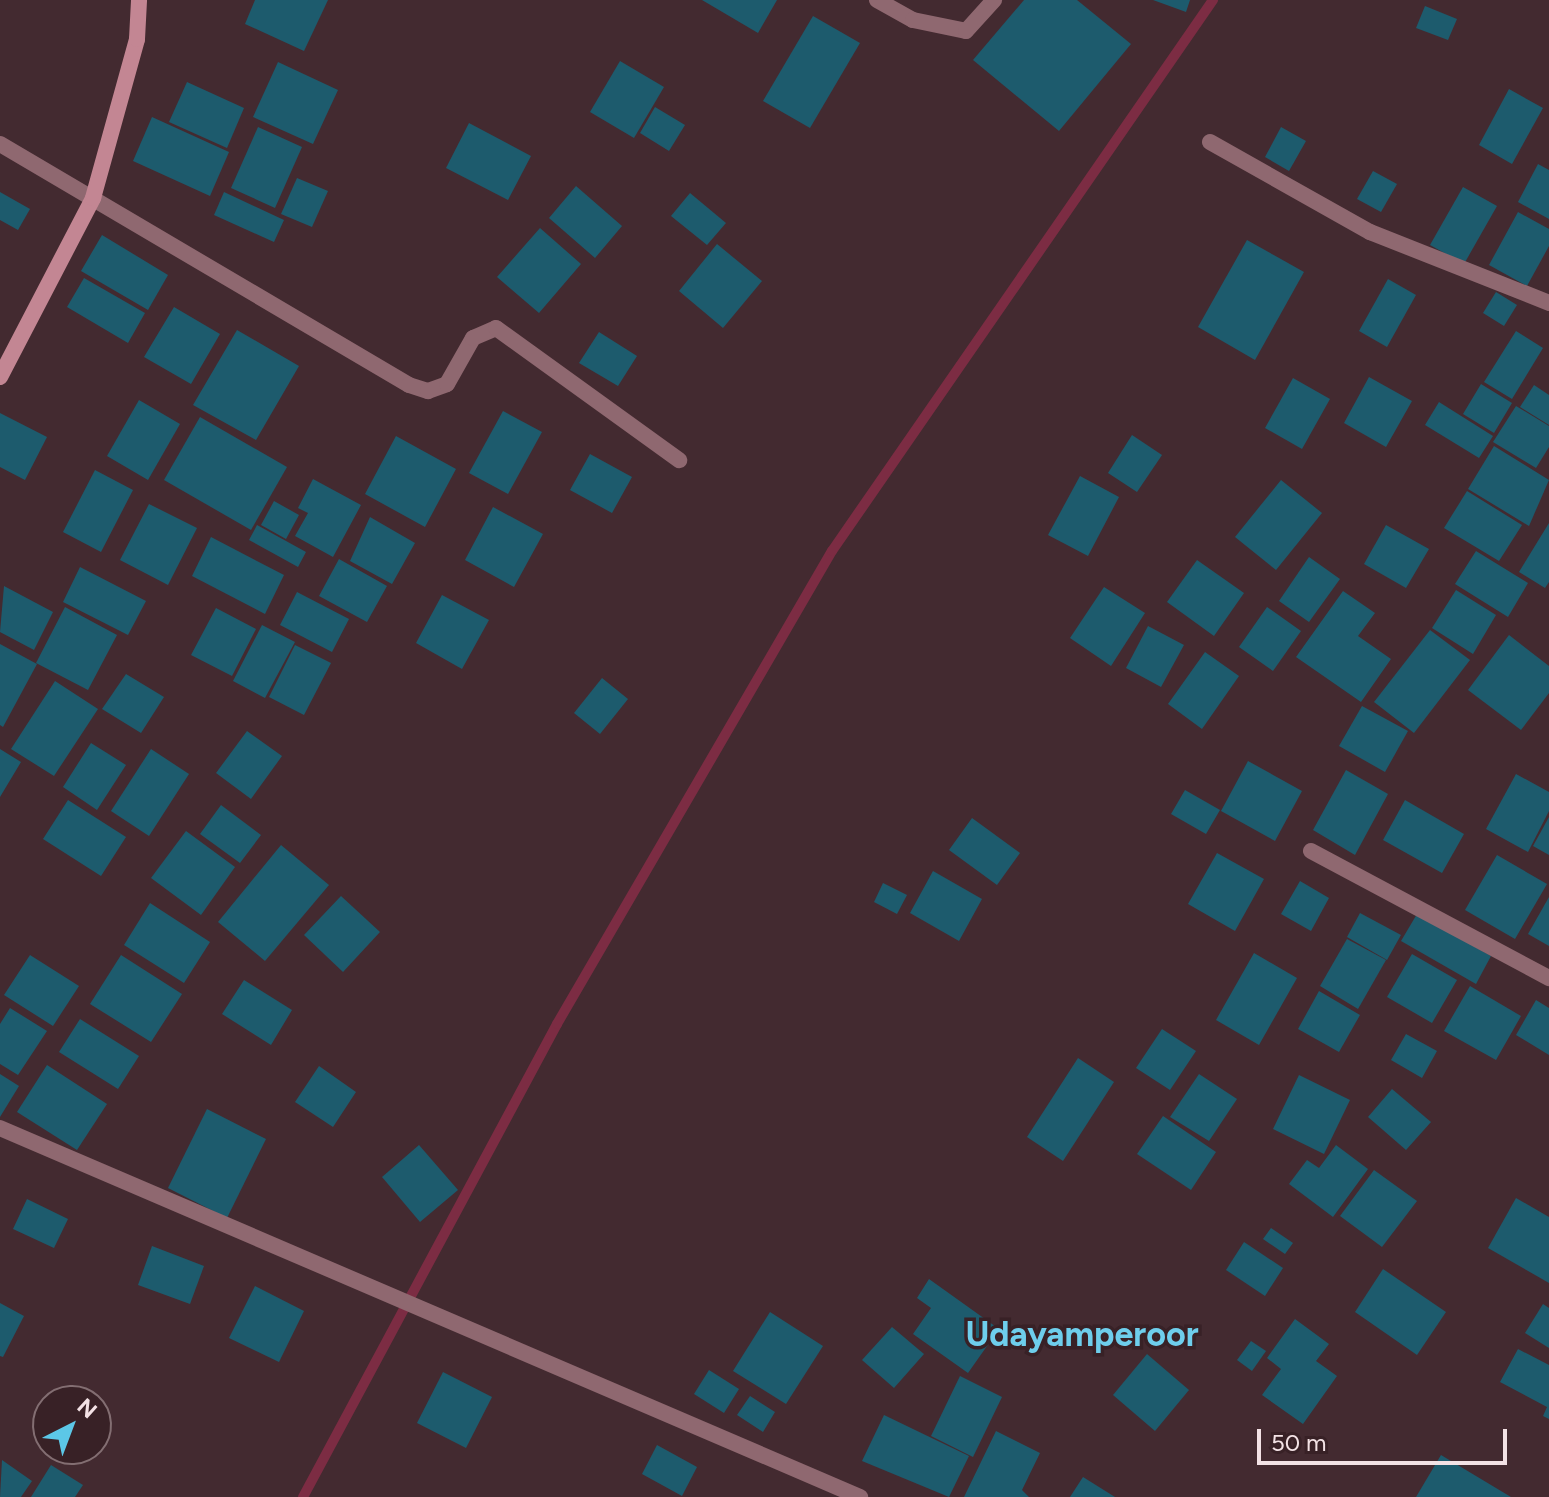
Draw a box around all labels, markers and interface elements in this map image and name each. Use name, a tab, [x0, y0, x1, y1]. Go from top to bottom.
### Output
district label: Udayamperoor	[965, 1315, 1199, 1355]
north arrow	[32, 1385, 112, 1465]
text: N	[72, 1393, 102, 1424]
scale bar	[1261, 1413, 1511, 1463]
text: 50 m	[1271, 1428, 1327, 1457]

